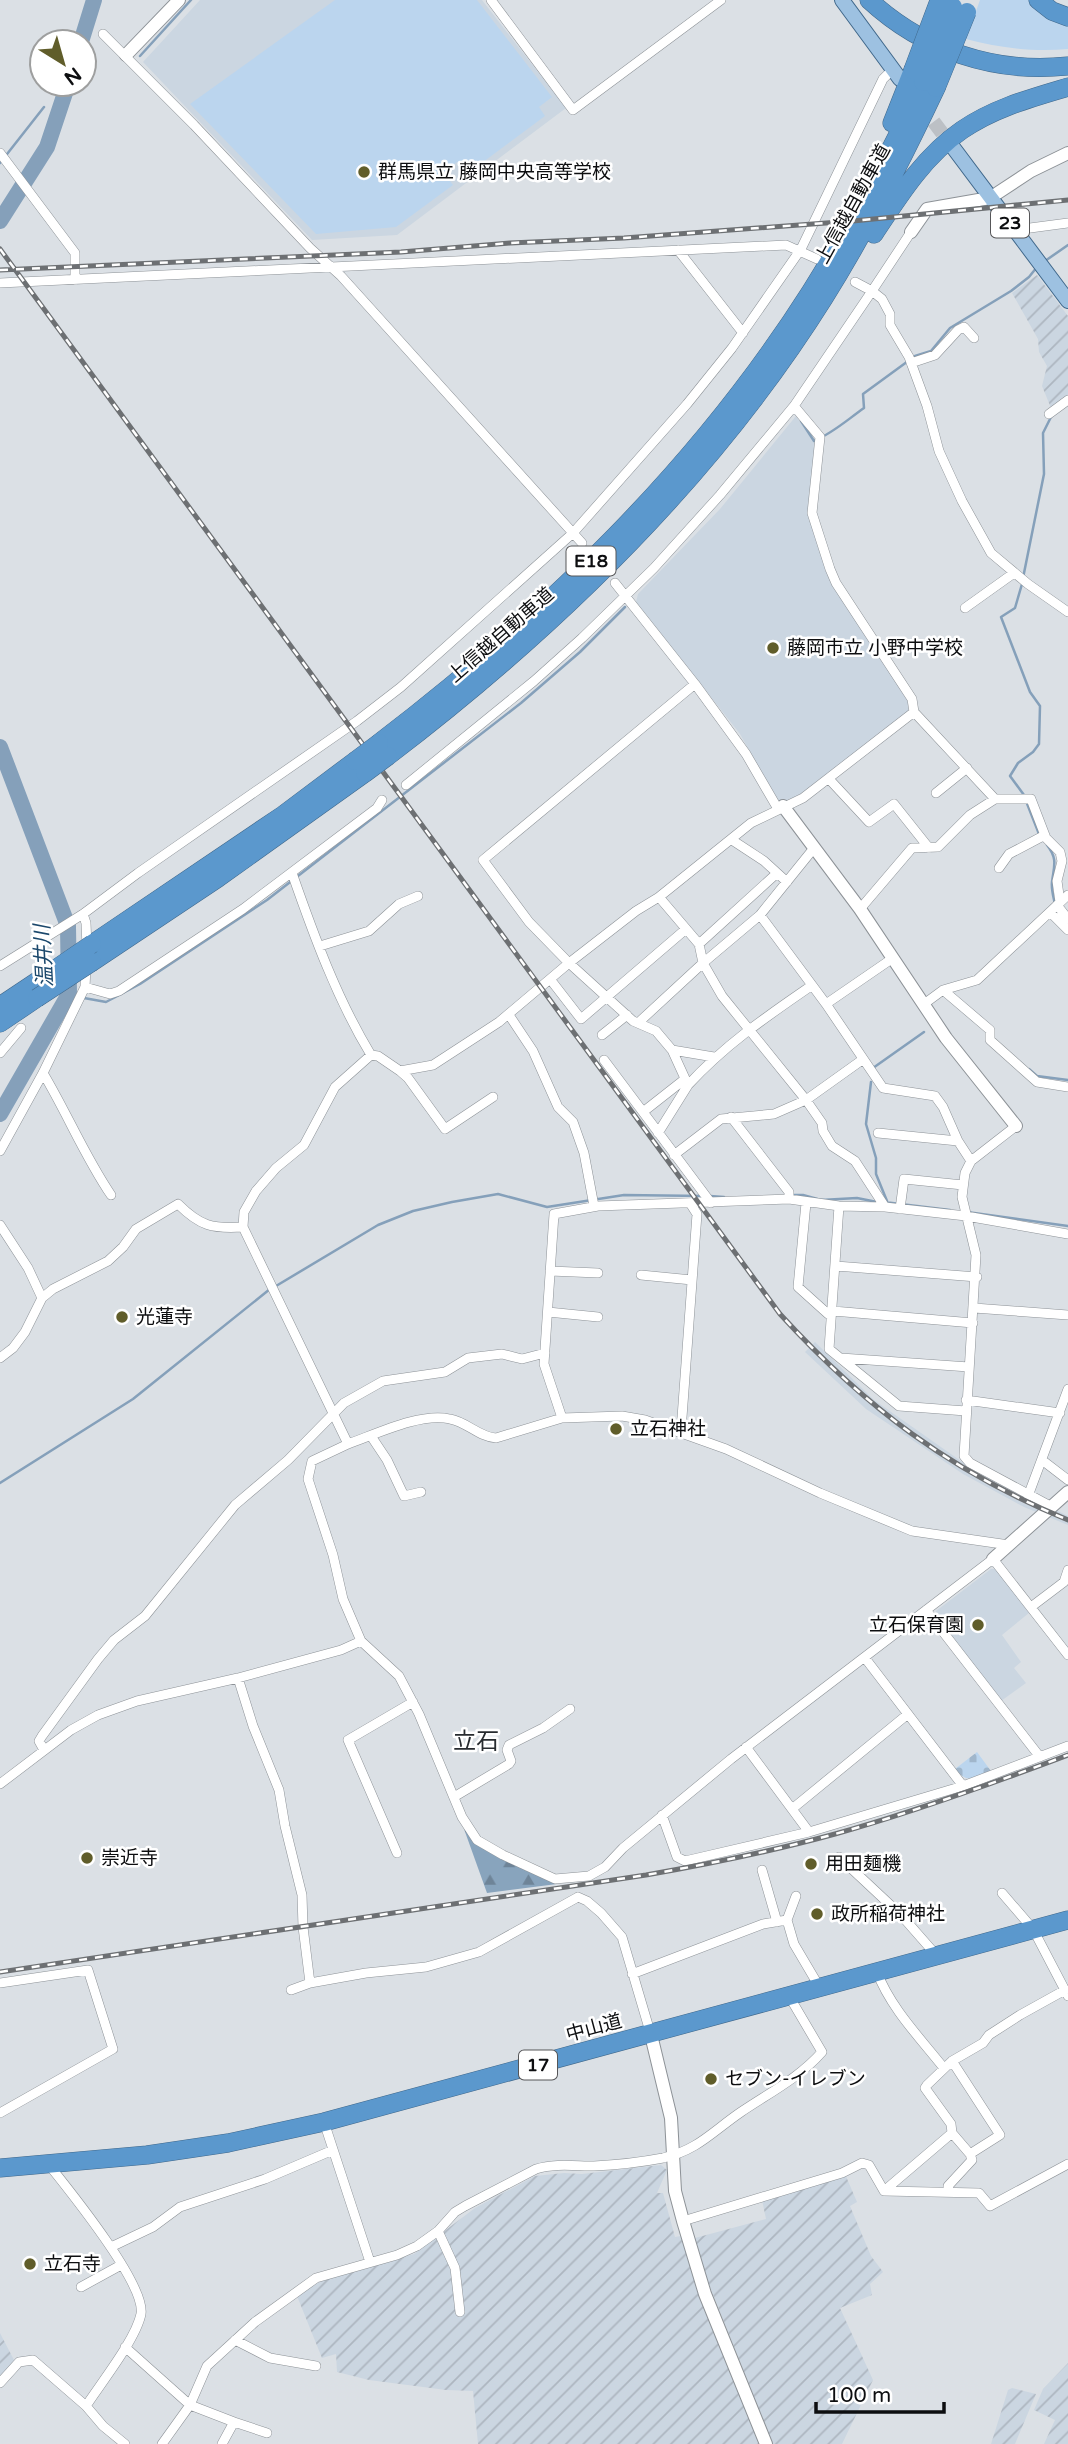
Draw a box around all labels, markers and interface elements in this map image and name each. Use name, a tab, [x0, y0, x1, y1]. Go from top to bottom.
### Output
north arrow	[28, 28, 98, 98]
text: N	[60, 62, 85, 89]
street label: 上信越自動車道	[811, 140, 895, 268]
place label: 群馬県立 藤岡中央高等学校	[378, 161, 611, 183]
marker: 群馬県立 藤岡中央高等学校	[356, 164, 372, 180]
road number: 23	[991, 208, 1029, 238]
road number: E18	[566, 546, 616, 576]
street label: 上信越自動車道	[444, 583, 558, 687]
place label: 藤岡市立 小野中学校	[787, 637, 963, 659]
marker: 藤岡市立 小野中学校	[765, 640, 781, 656]
water label: 温井川	[30, 922, 58, 988]
place label: 光蓮寺	[136, 1306, 193, 1328]
marker: 光蓮寺	[114, 1309, 130, 1325]
place label: 立石神社	[630, 1418, 706, 1440]
marker: 立石神社	[608, 1421, 624, 1437]
place label: 立石保育園	[869, 1614, 964, 1636]
marker: 立石保育園	[970, 1617, 986, 1633]
district label: 立石	[453, 1728, 499, 1756]
place label: 崇近寺	[101, 1847, 158, 1869]
marker: 崇近寺	[79, 1850, 95, 1866]
place label: 用田麺機	[825, 1853, 901, 1875]
marker: 用田麺機	[803, 1856, 819, 1872]
place label: 政所稲荷神社	[831, 1903, 945, 1925]
marker: 政所稲荷神社	[809, 1906, 825, 1922]
street label: 中山道	[564, 2010, 624, 2046]
road number: 17	[519, 2050, 557, 2080]
place label: セブン-イレブン	[725, 2068, 866, 2090]
marker: セブン-イレブン	[703, 2071, 719, 2087]
place label: 立石寺	[44, 2253, 101, 2275]
marker: 立石寺	[22, 2256, 38, 2272]
scale bar	[816, 2370, 944, 2414]
text: 100 m	[827, 2383, 891, 2408]

